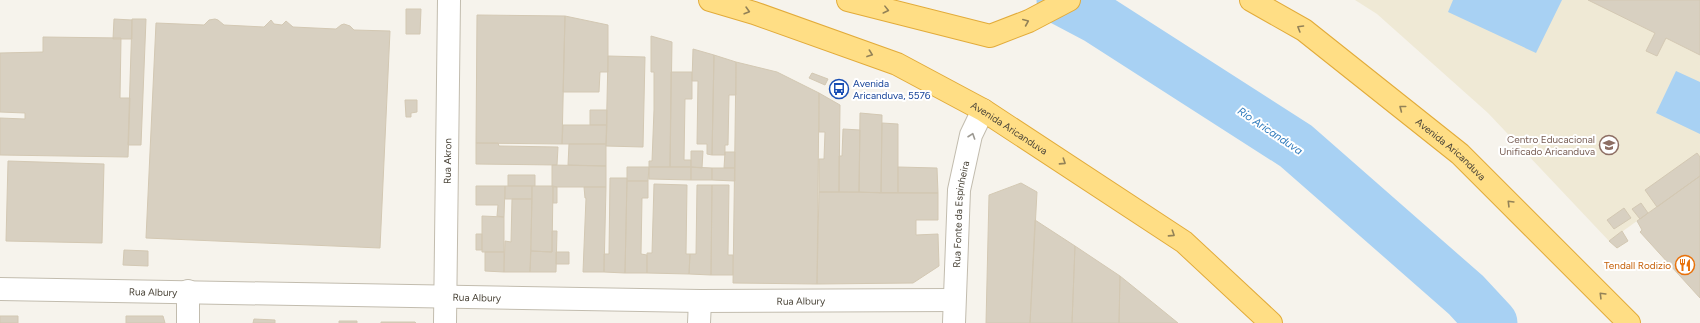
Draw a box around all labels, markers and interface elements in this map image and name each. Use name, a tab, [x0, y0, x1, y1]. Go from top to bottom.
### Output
one-way arrow	[882, 5, 889, 13]
one-way arrow	[744, 6, 751, 15]
one-way arrow	[1022, 19, 1029, 27]
one-way arrow	[1297, 25, 1304, 32]
one-way arrow	[866, 50, 873, 58]
place label: Avenida Aricanduva, 5576	[853, 77, 931, 102]
bus stop icon: Avenida Aricanduva, 5576	[828, 78, 850, 100]
street label: Avenida Aricanduva	[969, 98, 1050, 157]
water label: Rio Aricanduva	[1235, 104, 1305, 158]
one-way arrow	[1399, 106, 1407, 113]
street label: Avenida Aricanduva	[1413, 115, 1489, 183]
one-way arrow	[967, 133, 975, 140]
place label: Centro Educacional Unificado Aricanduva	[1499, 133, 1595, 158]
school or university icon: Centro Educacional Unificado Aricanduva	[1598, 134, 1620, 156]
street label: Rua Akron	[440, 138, 454, 184]
one-way arrow	[1059, 157, 1066, 165]
street label: Rua Fonte da Espinheira	[950, 160, 972, 268]
one-way arrow	[1507, 200, 1514, 208]
one-way arrow	[1167, 229, 1174, 236]
restaurant icon: Tendall Rodizio	[1674, 254, 1696, 276]
place label: Tendall Rodizio	[1604, 259, 1671, 272]
street label: Rua Albury	[129, 285, 178, 299]
street label: Rua Albury	[453, 290, 502, 304]
one-way arrow	[1599, 292, 1607, 300]
street label: Rua Albury	[777, 294, 826, 307]

